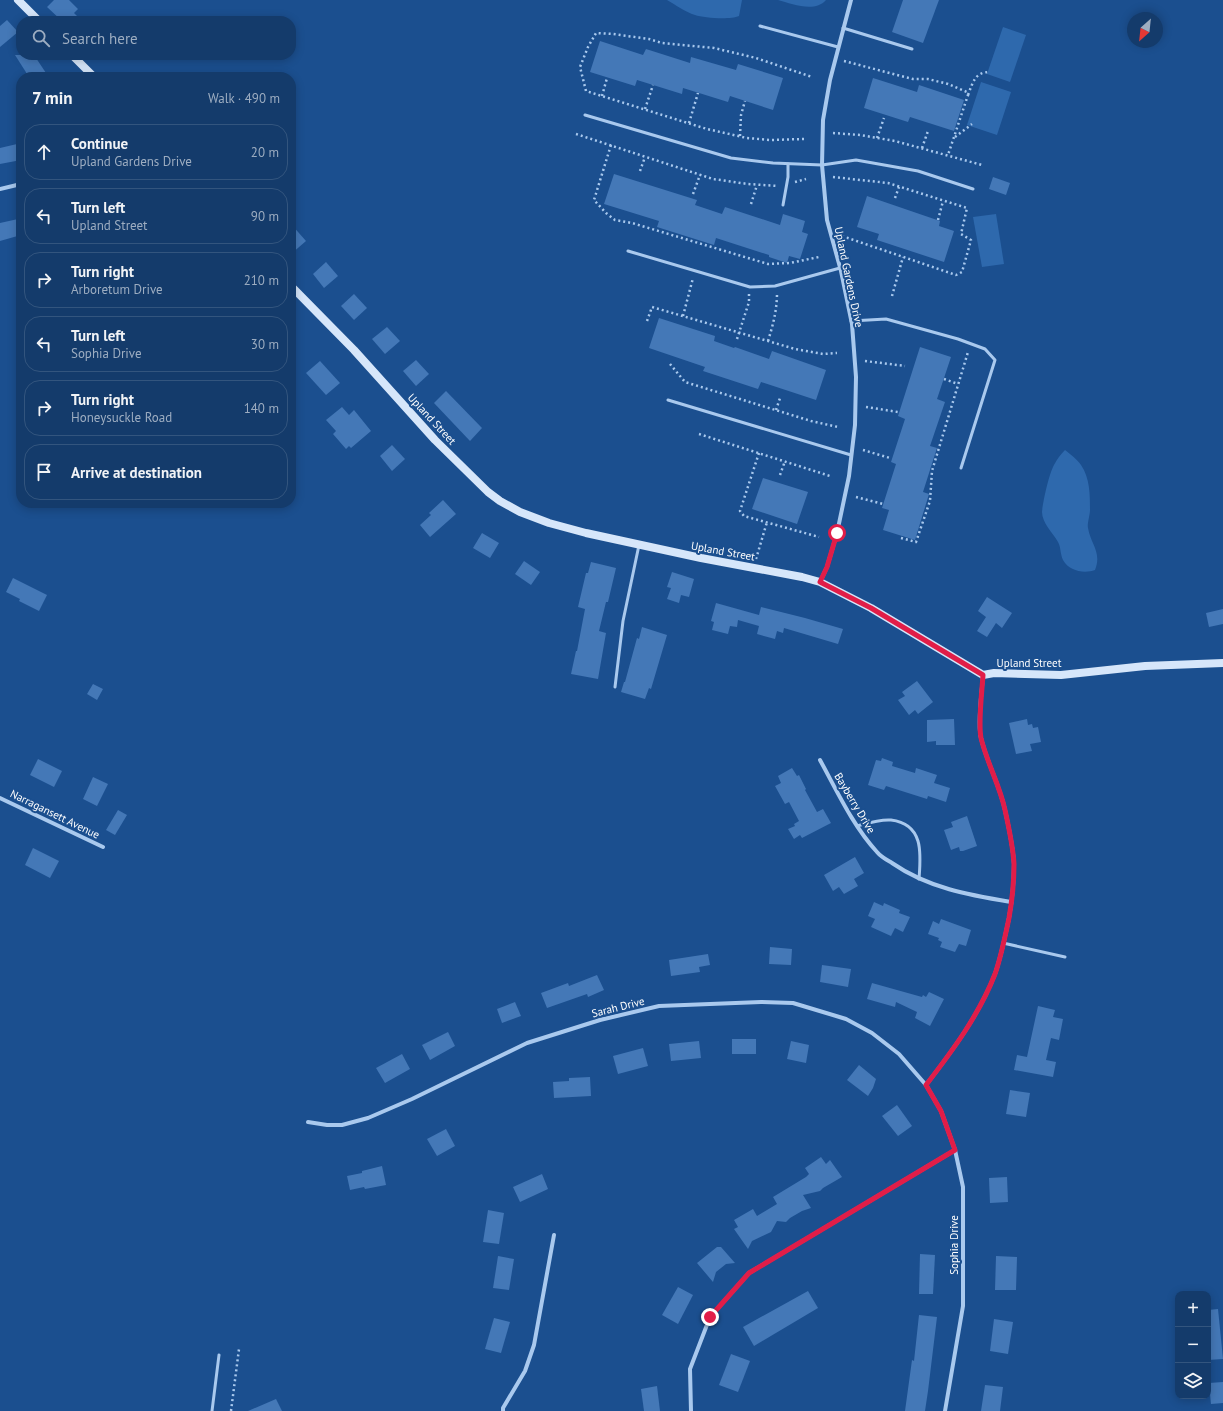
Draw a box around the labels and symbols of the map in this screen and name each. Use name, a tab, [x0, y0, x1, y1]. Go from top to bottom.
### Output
north arrow	[1127, 12, 1163, 48]
street label: Upland Gardens Drive	[832, 225, 867, 329]
street label: Upland Street	[405, 391, 459, 448]
route start	[828, 524, 846, 542]
street label: Upland Street	[690, 538, 756, 564]
street label: Upland Street	[997, 656, 1062, 670]
street label: Bayberry Drive	[831, 770, 879, 836]
street label: Narragansett Avenue	[8, 786, 102, 842]
street label: Sarah Drive	[590, 994, 646, 1020]
street label: Sophia Drive	[947, 1215, 961, 1275]
route end	[701, 1308, 719, 1326]

